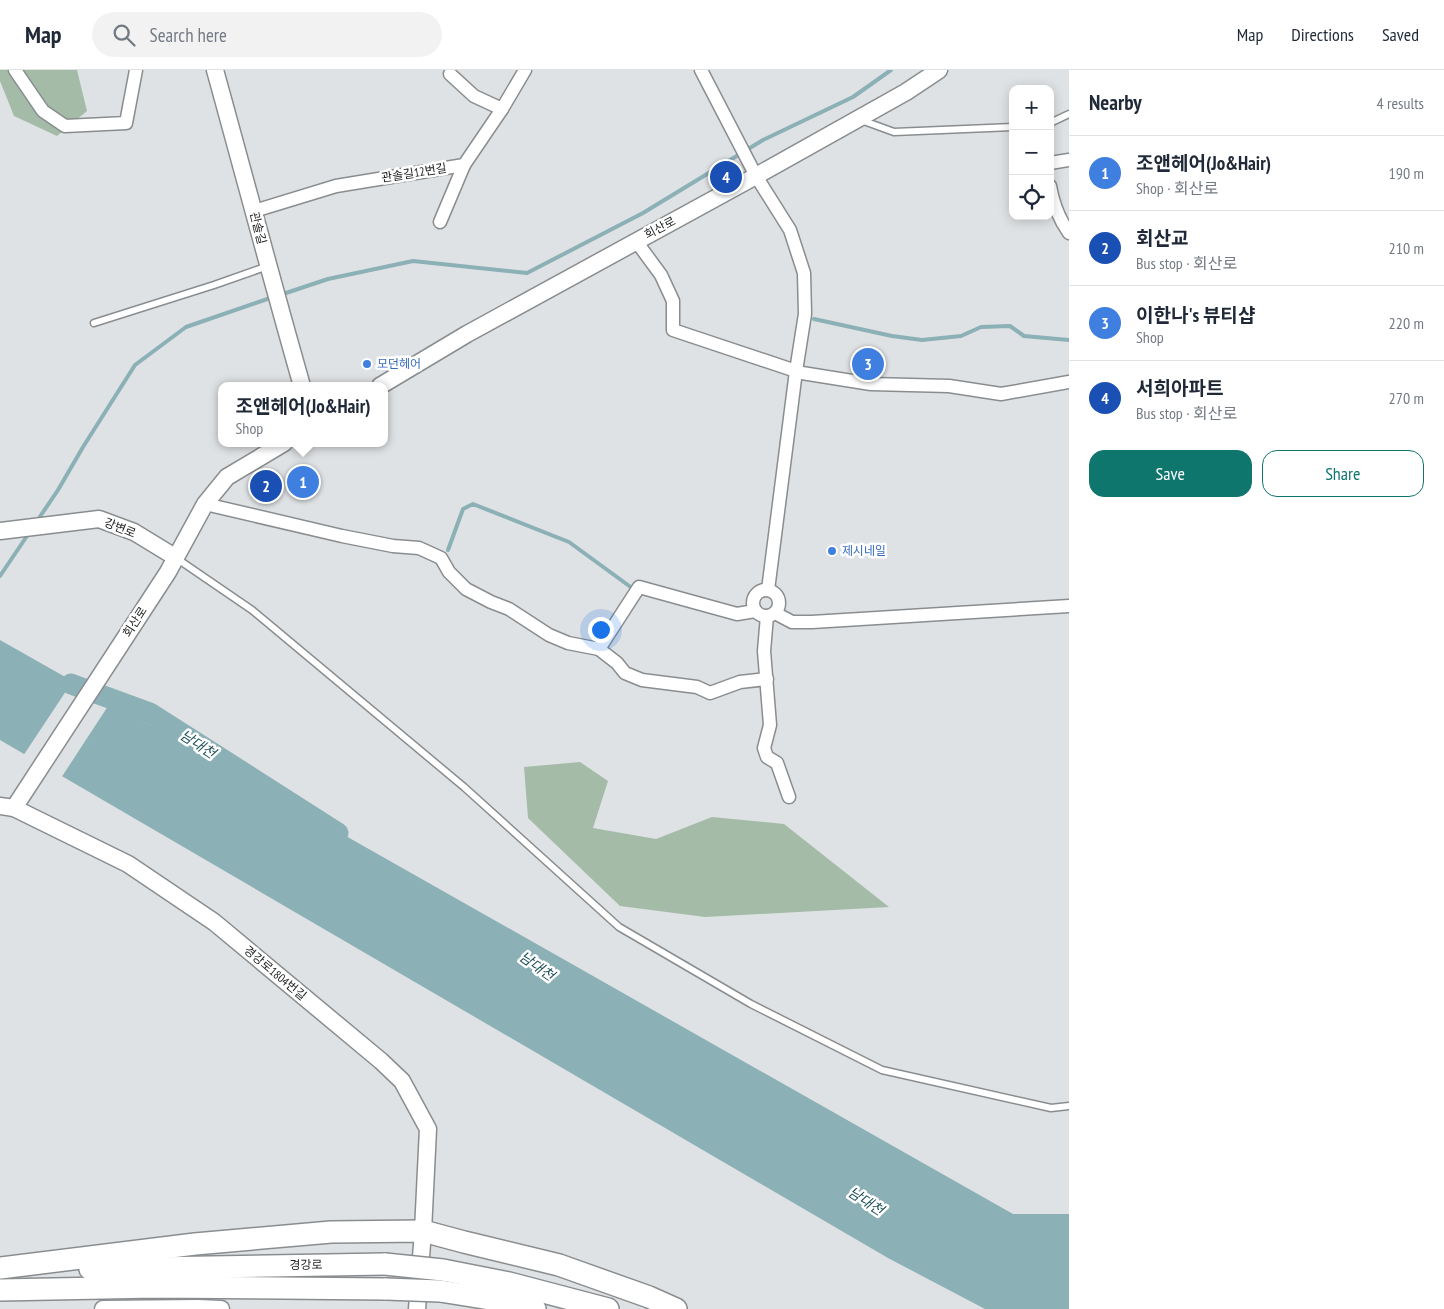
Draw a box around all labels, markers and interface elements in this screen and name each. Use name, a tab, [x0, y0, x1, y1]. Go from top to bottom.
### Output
search box	[92, 12, 442, 57]
text: Map	[25, 19, 62, 50]
icon: search	[110, 21, 138, 49]
text: Search here	[150, 23, 227, 47]
text: Map	[1237, 23, 1263, 46]
text: Directions	[1291, 23, 1354, 46]
text: Saved	[1382, 23, 1419, 46]
map controls	[1009, 85, 1054, 220]
button: +	[1009, 85, 1054, 130]
text: Nearby	[1089, 89, 1142, 116]
text: 4 results	[1377, 93, 1424, 113]
button: −	[1009, 130, 1054, 175]
text: 조앤헤어(Jo&Hair)	[1136, 151, 1271, 175]
pin: 4	[710, 158, 742, 196]
street label: 관솔길12번길	[380, 160, 448, 185]
text: 1	[1101, 163, 1109, 183]
text: 190 m	[1389, 163, 1424, 183]
button: locate	[1009, 175, 1054, 220]
text: Shop · 회산로	[1136, 178, 1218, 198]
street label: 관솔길	[247, 210, 270, 246]
street label: 회산로	[642, 213, 678, 242]
text: 회산교	[1136, 226, 1188, 250]
text: 2	[1101, 238, 1109, 258]
text: 210 m	[1389, 238, 1424, 258]
text: Bus stop · 회산로	[1136, 253, 1237, 273]
text: 이한나's 뷰티샵	[1136, 303, 1256, 327]
text: 3	[1101, 313, 1109, 333]
text: 220 m	[1389, 313, 1424, 333]
text: Shop	[1136, 327, 1164, 347]
pin: 3	[852, 345, 884, 383]
place label: 모던헤어	[377, 356, 421, 371]
marker: 모던헤어	[361, 358, 373, 370]
text: 서희아파트	[1136, 376, 1223, 400]
popup	[218, 382, 388, 447]
text: 4	[1101, 388, 1109, 408]
text: 270 m	[1389, 388, 1424, 408]
text: 조앤헤어(Jo&Hair)	[236, 394, 371, 418]
text: Bus stop · 회산로	[1136, 403, 1237, 423]
text: Shop	[236, 418, 263, 438]
button: Save	[1089, 450, 1252, 497]
button: Share	[1262, 450, 1424, 497]
pin: 1	[287, 463, 319, 501]
pin: 2	[250, 467, 282, 505]
street label: 강변로	[102, 514, 138, 541]
place label: 제시네일	[842, 543, 886, 558]
marker: 제시네일	[826, 545, 838, 557]
street label: 회산로	[119, 604, 150, 640]
your location	[588, 617, 614, 643]
water label: 남대천	[177, 726, 220, 763]
street label: 경강로1804번길	[241, 942, 310, 1003]
water label: 남대천	[516, 948, 559, 985]
water label: 남대천	[845, 1183, 888, 1220]
street label: 경강로	[289, 1257, 323, 1272]

